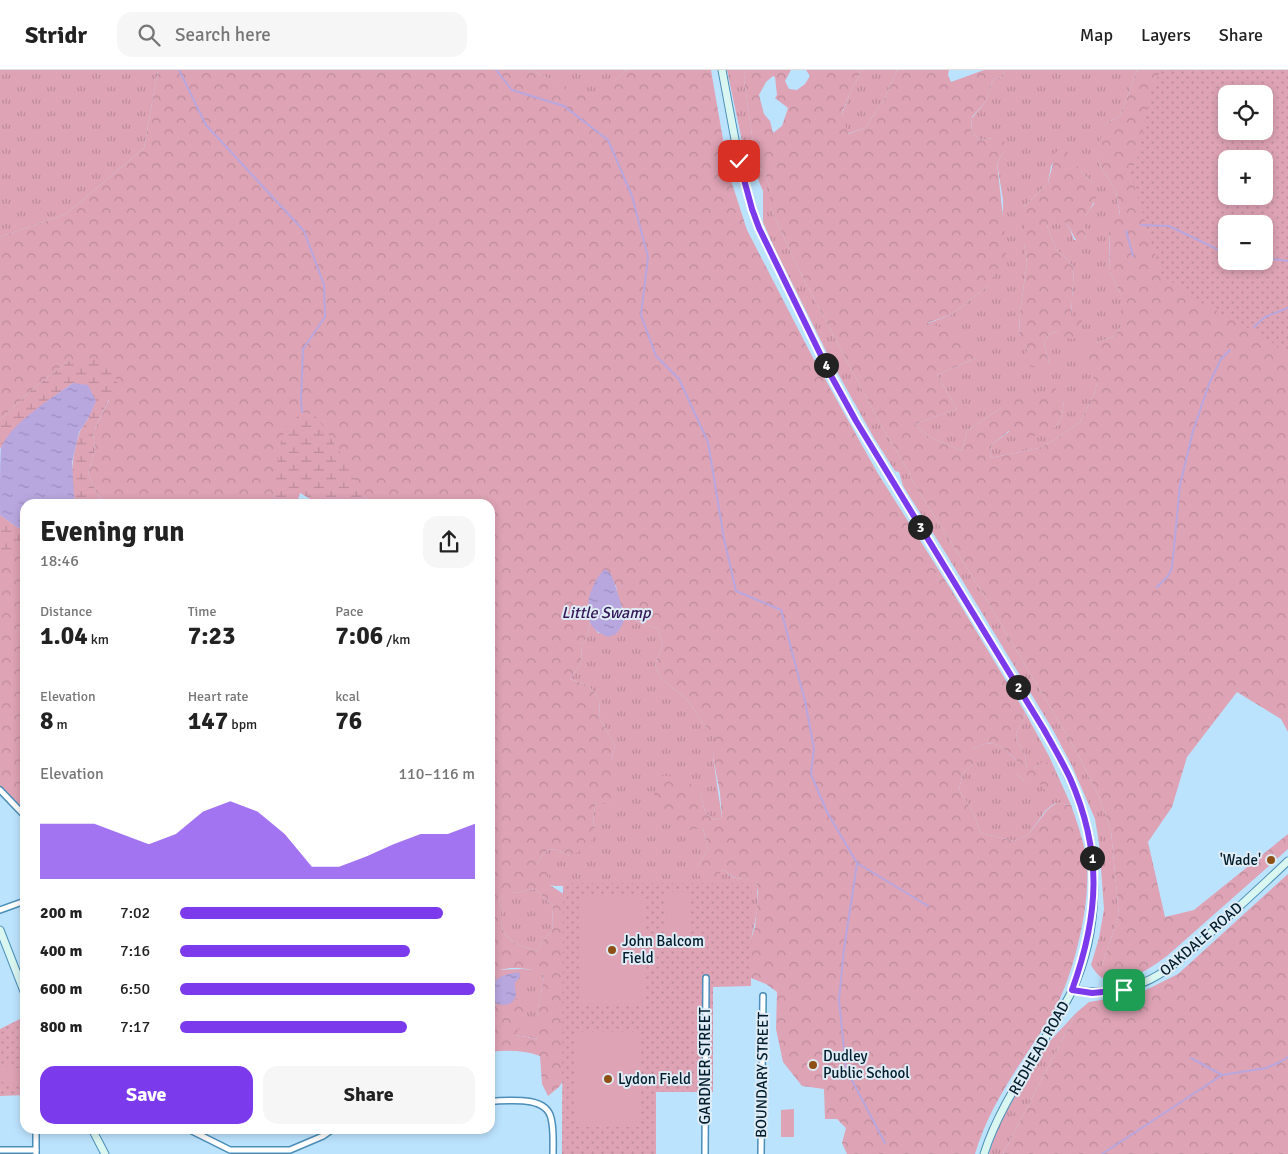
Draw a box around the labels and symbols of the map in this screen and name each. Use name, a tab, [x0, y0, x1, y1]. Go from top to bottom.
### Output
pin	[718, 140, 760, 182]
pin: 4	[814, 352, 838, 378]
pin: 3	[908, 514, 932, 540]
water label: Little Swamp	[562, 603, 652, 623]
pin: 2	[1006, 674, 1030, 700]
pin: 1	[1080, 846, 1104, 870]
place label: 'Wade'	[1220, 851, 1261, 869]
marker: 'Wade'	[1265, 854, 1277, 866]
street label: OAKDALE ROAD	[1156, 898, 1246, 980]
place label: John Balcom Field	[622, 932, 704, 967]
marker: John Balcom Field	[606, 944, 618, 956]
pin	[1103, 969, 1145, 1011]
street label: REDHEAD ROAD	[1005, 998, 1073, 1098]
street label: GARDNER STREET	[696, 1007, 714, 1125]
street label: BOUNDARY STREET	[752, 1011, 772, 1138]
place label: Dudley Public School	[823, 1047, 910, 1082]
marker: Dudley Public School	[807, 1059, 819, 1071]
place label: Lydon Field	[618, 1070, 691, 1088]
marker: Lydon Field	[602, 1073, 614, 1085]

